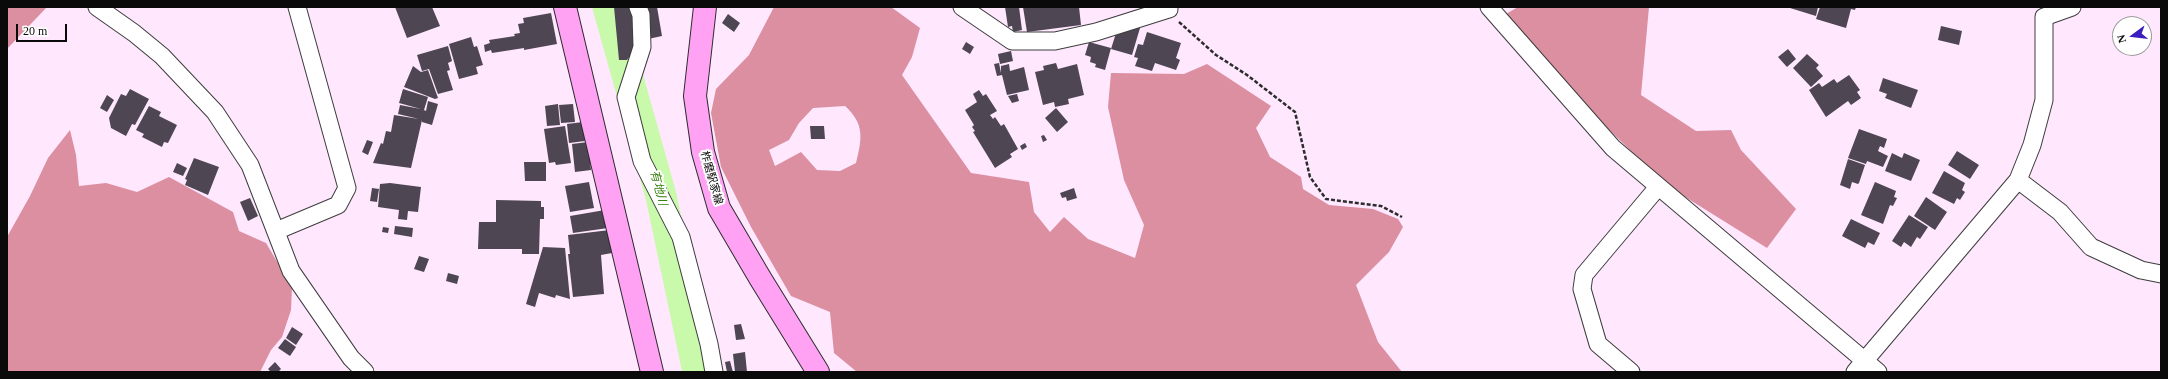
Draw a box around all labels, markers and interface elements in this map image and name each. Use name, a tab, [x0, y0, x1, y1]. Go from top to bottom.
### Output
scale bar	[18, 16, 69, 42]
north arrow	[2112, 16, 2152, 56]
text: 20 m	[23, 24, 47, 38]
text: N	[2115, 33, 2128, 44]
street label: 柞磨駅家線	[697, 150, 725, 206]
water label: 有地川	[647, 169, 669, 207]

